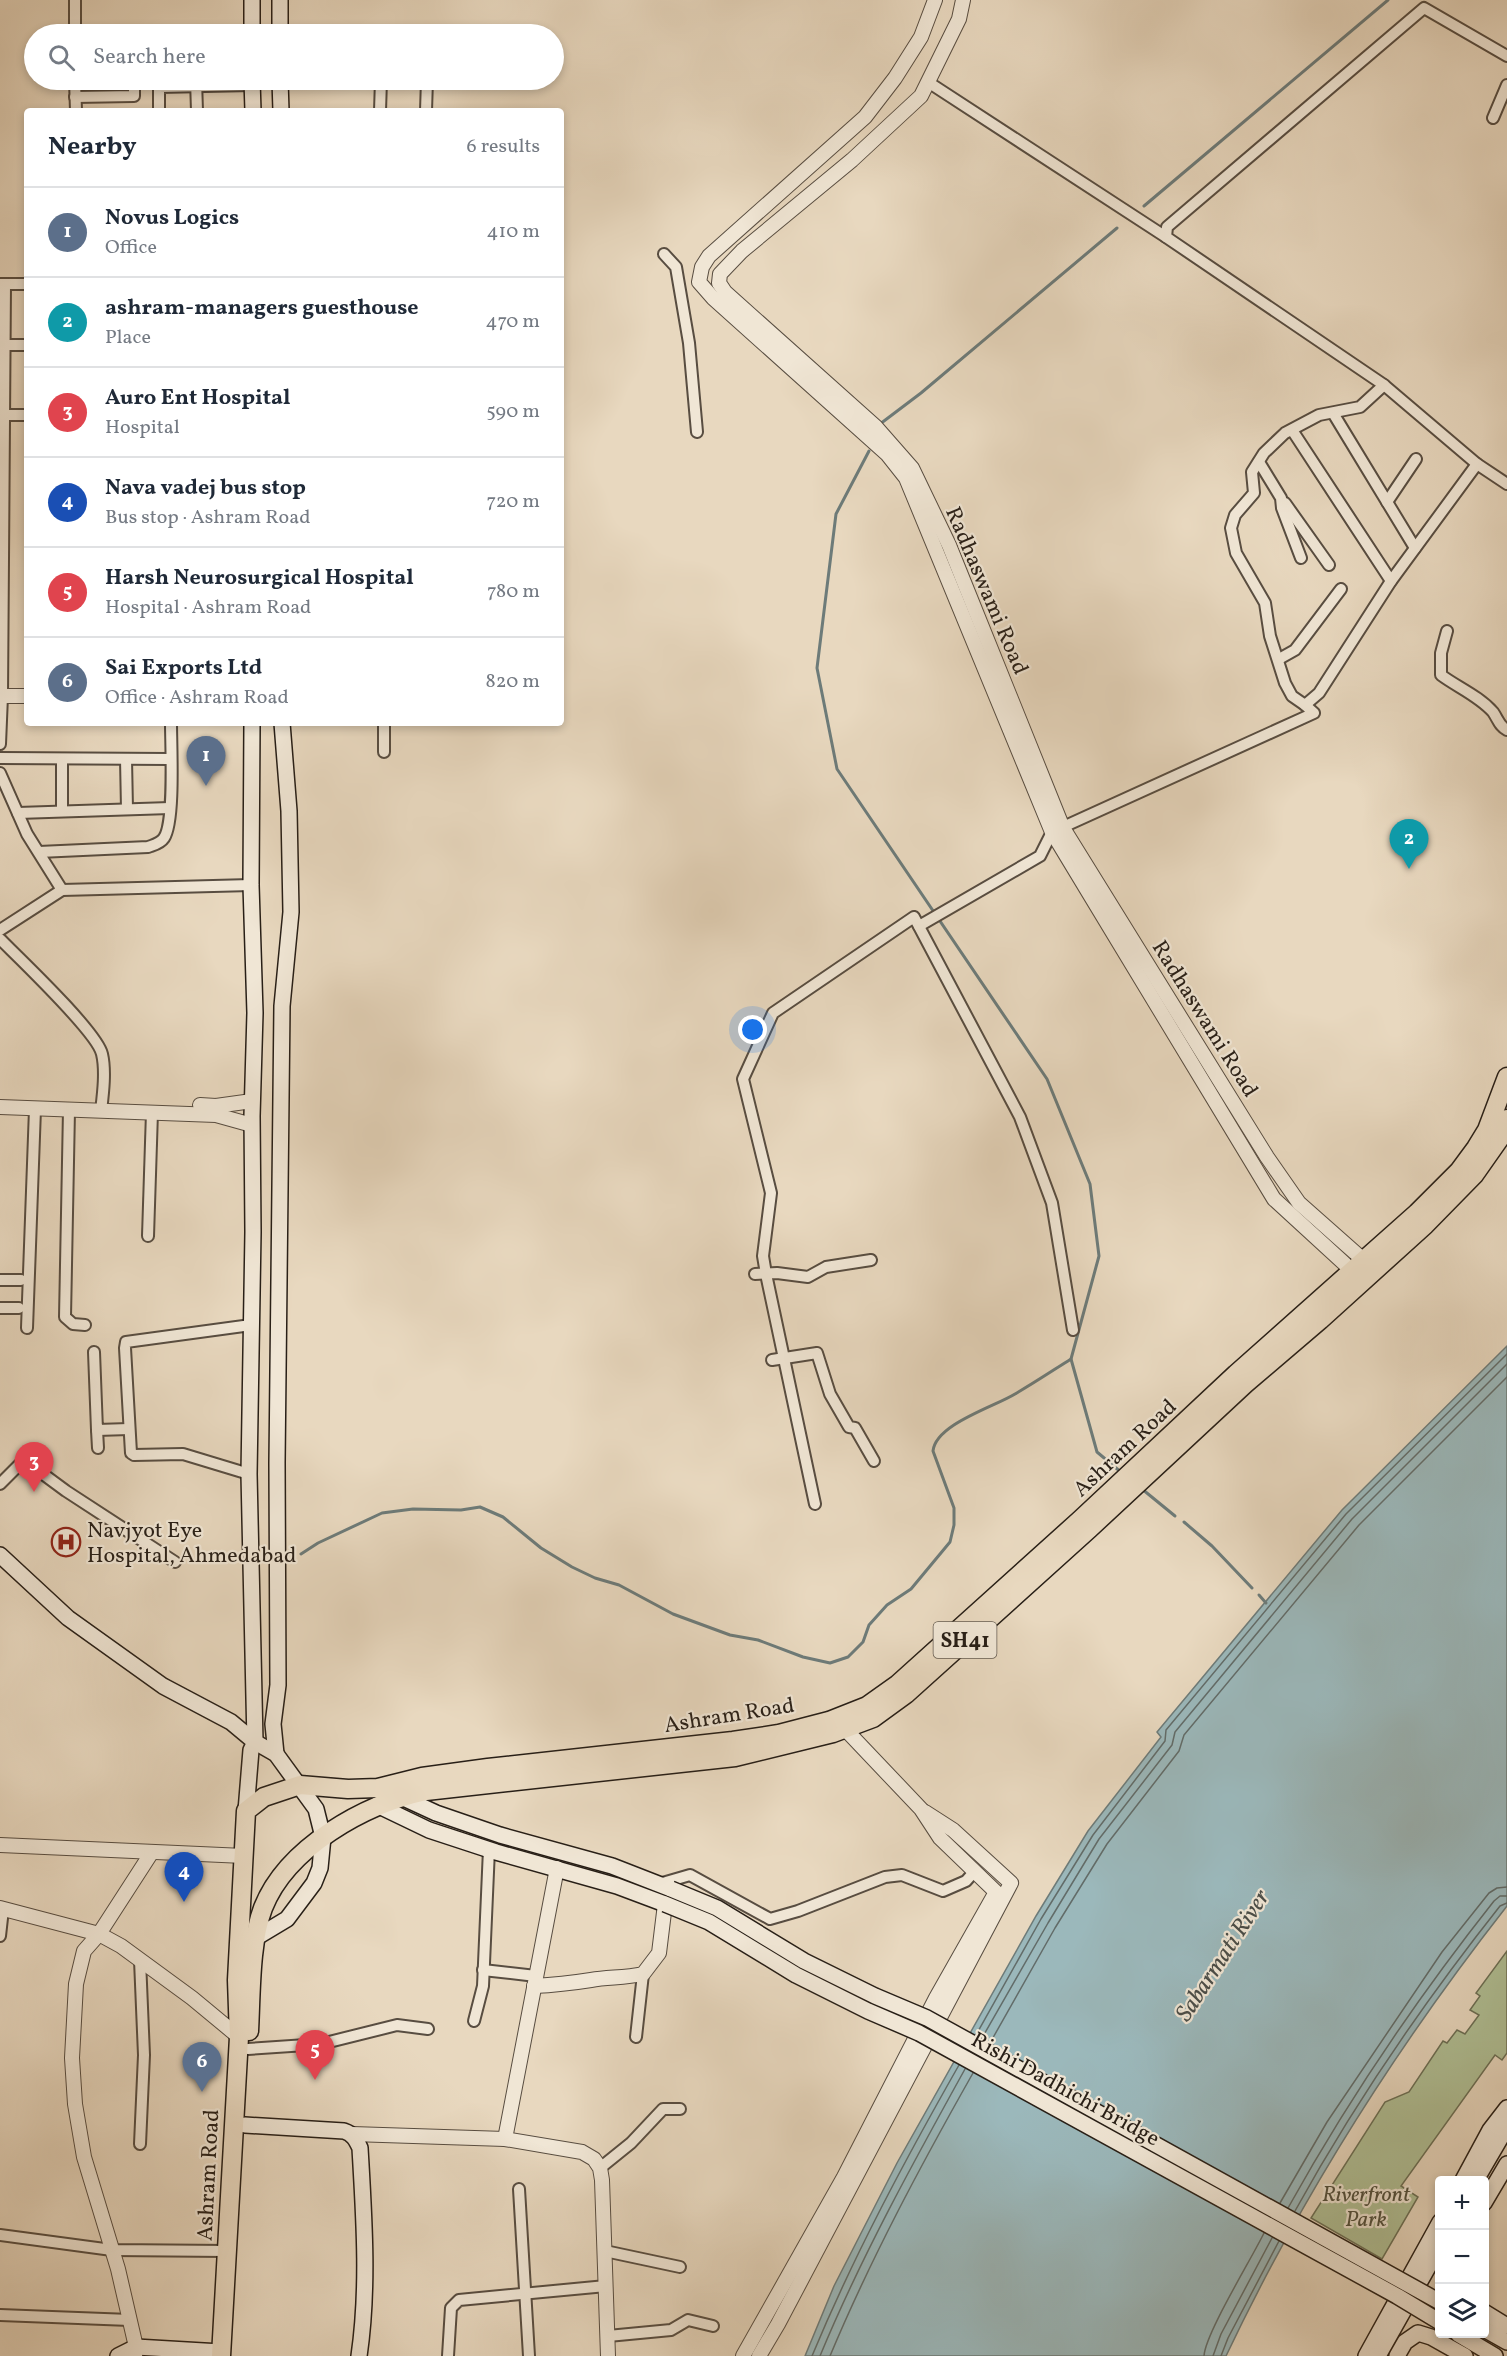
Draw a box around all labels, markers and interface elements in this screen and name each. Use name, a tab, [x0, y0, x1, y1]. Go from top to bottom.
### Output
search box	[24, 24, 564, 90]
icon: search	[45, 41, 78, 74]
text: Search here	[93, 42, 206, 73]
text: Nearby	[48, 129, 137, 165]
text: 6 results	[467, 133, 540, 161]
text: Novus Logics	[105, 203, 239, 234]
text: 1	[63, 218, 72, 246]
text: 410 m	[487, 218, 540, 246]
text: Office	[105, 234, 157, 262]
text: ashram-managers guesthouse	[105, 293, 419, 324]
text: 2	[62, 308, 73, 336]
text: 470 m	[485, 308, 540, 336]
text: Place	[105, 324, 151, 352]
text: Auro Ent Hospital	[105, 383, 291, 414]
text: 3	[62, 398, 73, 426]
text: 590 m	[486, 398, 540, 426]
text: Hospital	[105, 414, 180, 442]
text: Nava vadej bus stop	[105, 473, 306, 504]
text: 4	[61, 488, 74, 516]
text: 720 m	[486, 488, 540, 516]
street label: Radhaswami Road	[936, 502, 1035, 680]
text: Bus stop · Ashram Road	[105, 504, 310, 532]
text: Harsh Neurosurgical Hospital	[105, 563, 414, 594]
text: 5	[63, 578, 72, 606]
text: 780 m	[487, 578, 540, 606]
text: Hospital · Ashram Road	[105, 594, 311, 622]
text: Sai Exports Ltd	[105, 653, 262, 684]
text: 6	[62, 668, 73, 696]
text: 820 m	[486, 668, 540, 696]
text: Office · Ashram Road	[105, 684, 289, 712]
pin: 1	[186, 736, 226, 786]
pin: 2	[1390, 820, 1428, 869]
street label: Radhaswami Road	[1143, 935, 1265, 1104]
your location	[738, 1015, 767, 1044]
street label: Ashram Road	[1067, 1393, 1184, 1505]
pin: 3	[15, 1442, 54, 1492]
place label: Navjyot Eye Hospital, Ahmedabad	[87, 1516, 297, 1572]
hospital icon: Navjyot Eye Hospital, Ahmedabad	[50, 1526, 82, 1558]
road number: SH41	[934, 1622, 996, 1658]
street label: Ashram Road	[662, 1691, 797, 1742]
pin: 4	[164, 1852, 204, 1902]
water label: Sabarmati River	[1168, 1883, 1280, 2029]
street label: Rishi Dadhichi Bridge	[965, 2025, 1165, 2155]
pin: 5	[296, 2030, 334, 2080]
pin: 6	[182, 2042, 222, 2092]
street label: Ashram Road	[191, 2109, 228, 2242]
map controls	[1435, 2176, 1489, 2338]
button: +	[1435, 2176, 1489, 2230]
park label: Riverfront Park	[1322, 2180, 1411, 2236]
button: −	[1435, 2230, 1489, 2284]
button: layers	[1435, 2284, 1489, 2338]

